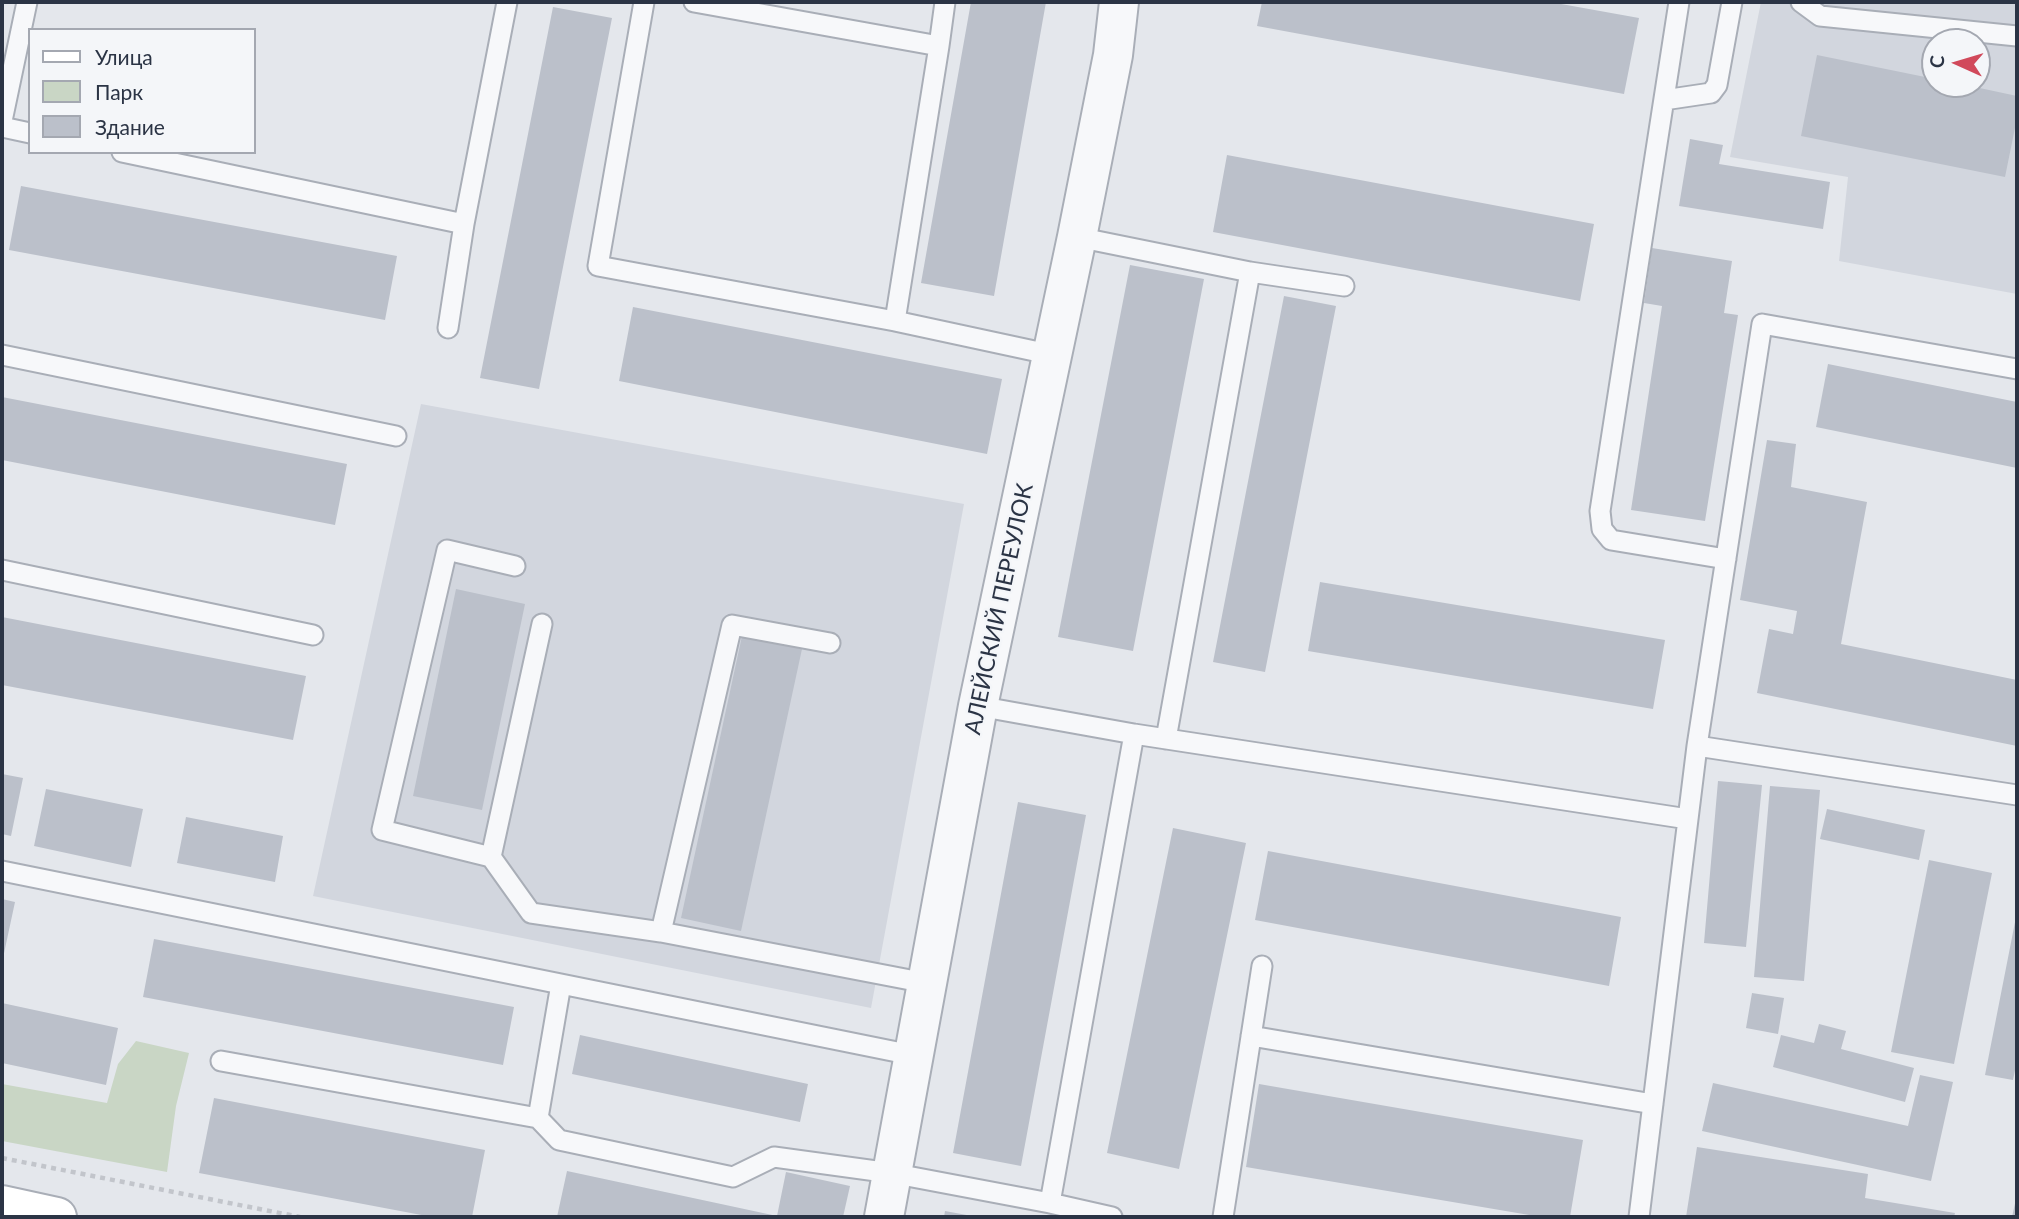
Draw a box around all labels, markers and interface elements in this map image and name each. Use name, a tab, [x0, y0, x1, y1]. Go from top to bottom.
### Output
legend	[28, 28, 256, 154]
north arrow	[1921, 28, 1991, 98]
text: Улица	[95, 44, 153, 69]
text: С	[1925, 55, 1948, 69]
text: Парк	[95, 79, 143, 104]
text: Здание	[95, 114, 165, 139]
street label: АЛЕЙСКИЙ ПЕРЕУЛОК	[959, 481, 1039, 737]

